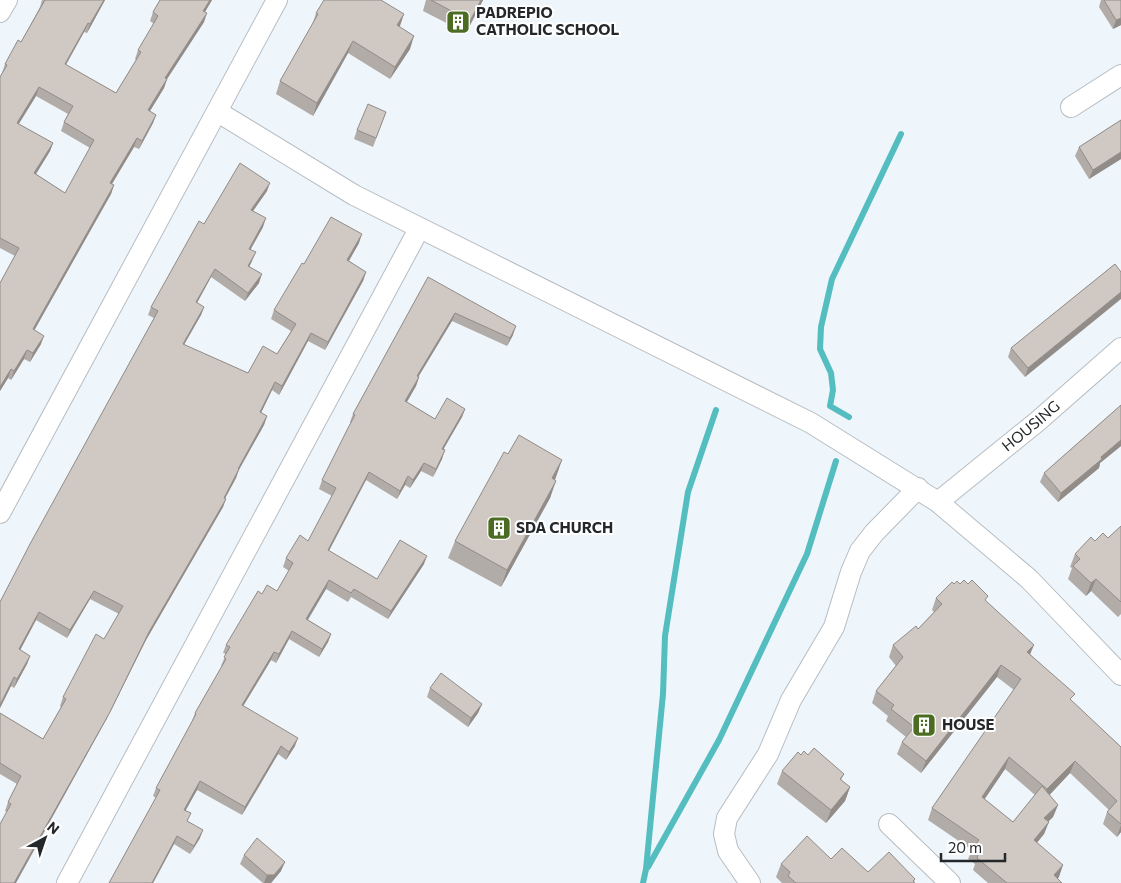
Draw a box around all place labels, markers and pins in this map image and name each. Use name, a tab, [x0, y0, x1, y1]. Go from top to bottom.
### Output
place label: PADREPIO CATHOLIC SCHOOL	[476, 3, 619, 38]
building icon: PADREPIO CATHOLIC SCHOOL	[445, 9, 471, 35]
building icon: SDA CHURCH	[486, 515, 512, 541]
place label: SDA CHURCH	[516, 518, 613, 536]
building icon: HOUSE	[911, 712, 937, 738]
place label: HOUSE	[942, 715, 994, 733]

